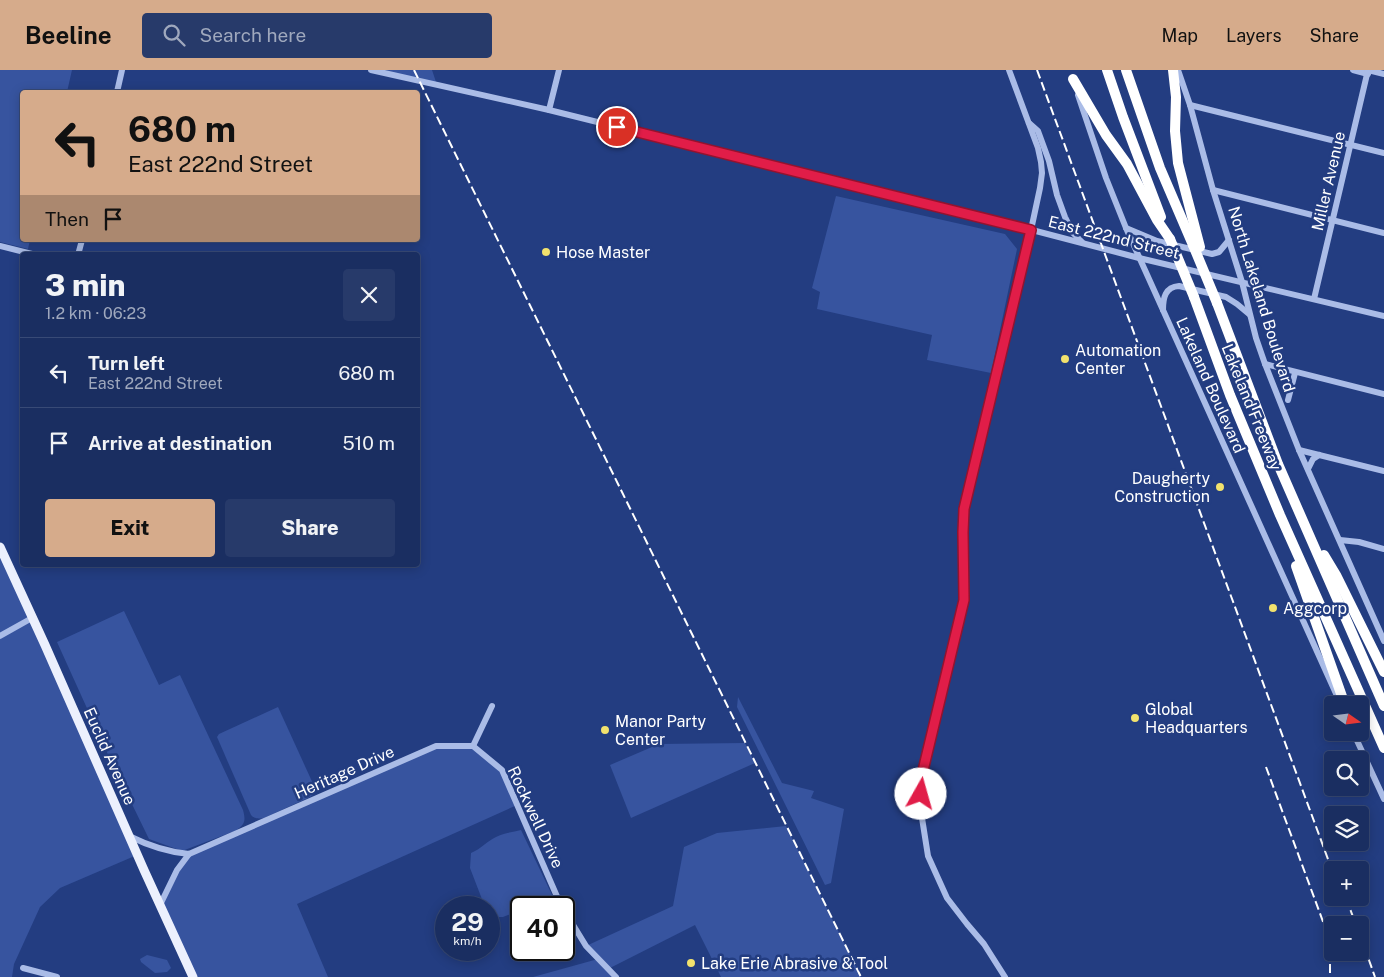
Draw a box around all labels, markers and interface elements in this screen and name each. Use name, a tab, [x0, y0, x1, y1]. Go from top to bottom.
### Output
search box	[142, 13, 492, 58]
text: Beeline	[25, 21, 112, 49]
icon: search	[160, 21, 188, 49]
text: Search here	[200, 24, 306, 46]
text: Map	[1162, 25, 1198, 46]
text: Layers	[1226, 25, 1282, 46]
text: Share	[1310, 25, 1359, 46]
pin	[596, 106, 638, 148]
text: 680 m	[128, 109, 236, 150]
icon: left	[45, 110, 110, 175]
icon: arrive	[603, 113, 631, 141]
street label: Miller Avenue	[1308, 130, 1349, 233]
text: East 222nd Street	[128, 151, 313, 177]
street label: North Lakeland Boulevard	[1224, 204, 1299, 394]
icon: arrive	[99, 205, 127, 233]
text: Then	[45, 208, 89, 230]
street label: East 222nd Street	[1046, 212, 1181, 263]
place label: Hose Master	[556, 243, 650, 262]
marker: Hose Master	[540, 246, 552, 258]
text: 3 min	[45, 267, 126, 303]
button: close	[343, 269, 395, 321]
text: 1.2 km · 06:23	[45, 304, 146, 323]
street label: Lakeland Boulevard	[1172, 314, 1249, 456]
place label: Automation Center	[1075, 341, 1161, 378]
street label: Lakeland Freeway	[1217, 341, 1286, 474]
text: Turn left	[88, 352, 165, 374]
marker: Automation Center	[1059, 353, 1071, 365]
icon: left	[45, 359, 73, 387]
text: 680 m	[338, 362, 395, 384]
text: East 222nd Street	[88, 374, 223, 393]
icon: arrive	[45, 429, 73, 457]
text: Arrive at destination	[88, 432, 272, 454]
text: 510 m	[342, 432, 395, 454]
place label: Daugherty Construction	[1114, 469, 1210, 506]
marker: Daugherty Construction	[1214, 481, 1226, 493]
button: Exit	[45, 499, 215, 557]
button: Share	[225, 499, 395, 557]
place label: Aggcorp	[1283, 599, 1347, 618]
marker: Aggcorp	[1267, 602, 1279, 614]
north arrow	[1324, 696, 1369, 741]
map controls	[1324, 696, 1369, 961]
place label: Global Headquarters	[1145, 700, 1248, 737]
street label: Euclid Avenue	[80, 704, 140, 808]
place label: Manor Party Center	[615, 712, 707, 749]
marker: Global Headquarters	[1129, 712, 1141, 724]
marker: Manor Party Center	[599, 724, 611, 736]
street label: Heritage Drive	[291, 742, 397, 803]
button: search	[1324, 751, 1369, 796]
street label: Rockwell Drive	[504, 763, 567, 871]
position arrow	[894, 767, 946, 819]
button: layers	[1324, 806, 1369, 851]
button: +	[1324, 861, 1369, 906]
speed limit sign: 40	[510, 896, 575, 961]
text: 29	[451, 907, 484, 937]
button: −	[1324, 916, 1369, 961]
text: km/h	[453, 934, 482, 948]
place label: Lake Erie Abrasive & Tool	[701, 954, 888, 973]
marker: Lake Erie Abrasive & Tool	[685, 957, 697, 969]

